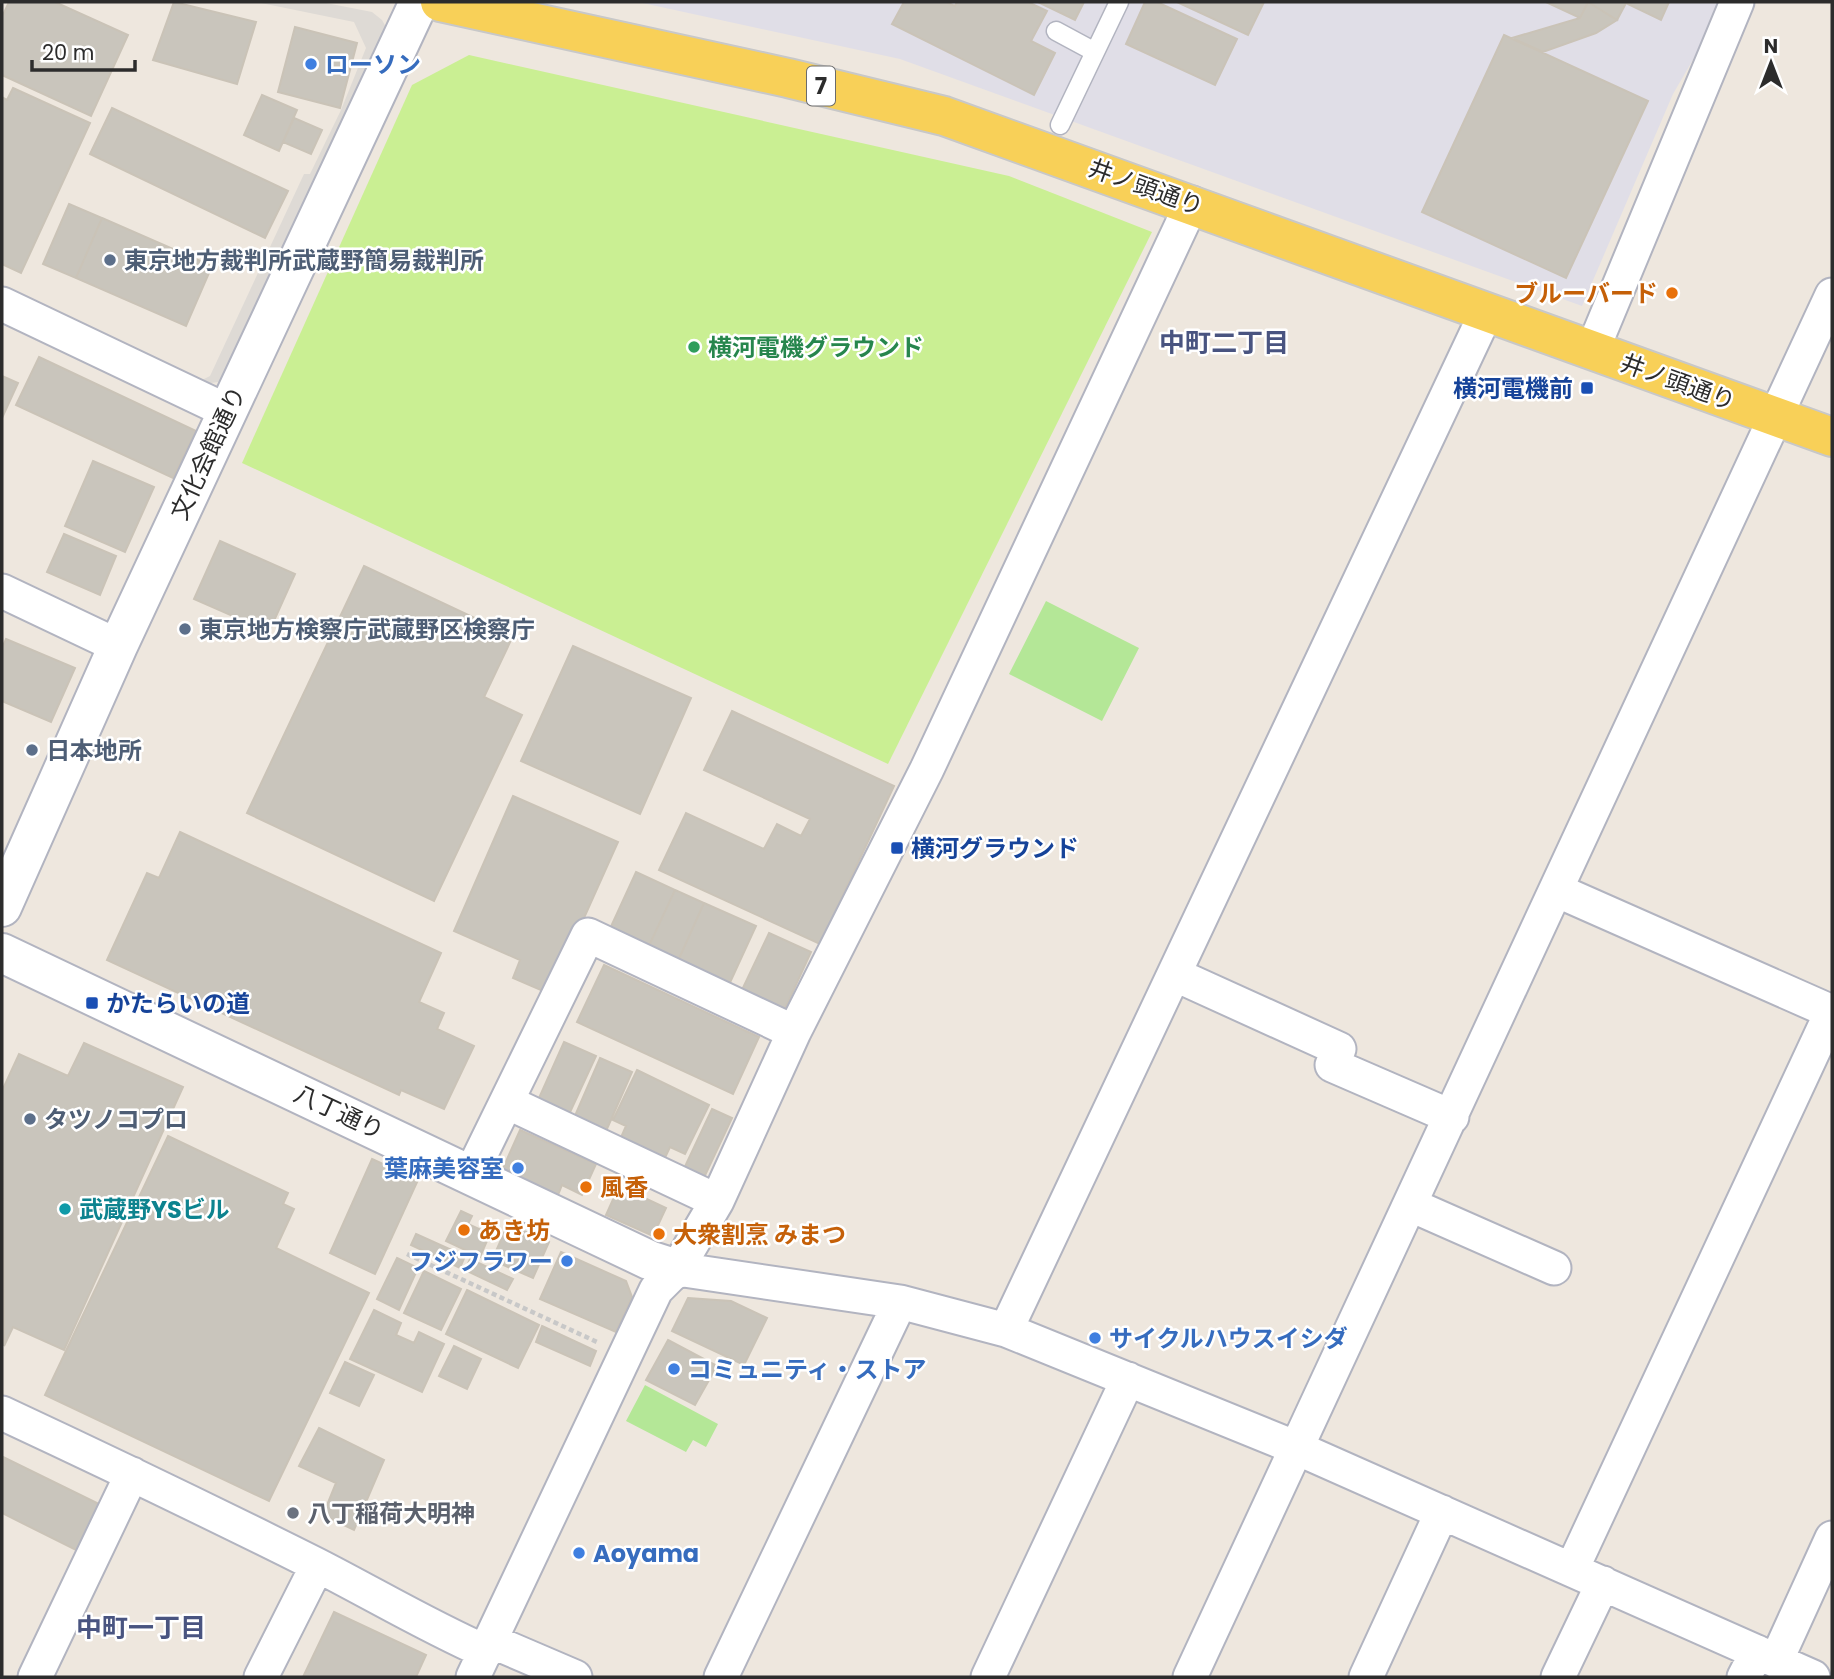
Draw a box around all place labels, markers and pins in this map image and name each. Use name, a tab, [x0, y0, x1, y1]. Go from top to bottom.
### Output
place label: ローソン	[325, 48, 421, 81]
marker: ローソン	[303, 56, 319, 72]
place label: 東京地方裁判所武蔵野簡易裁判所	[124, 244, 484, 277]
marker: 東京地方裁判所武蔵野簡易裁判所	[102, 252, 118, 268]
place label: ブルーバード	[1514, 277, 1658, 310]
marker: ブルーバード	[1664, 285, 1680, 301]
place label: 横河電機グラウンド	[708, 331, 924, 364]
marker: 横河電機グラウンド	[686, 339, 702, 355]
place label: 横河電機前	[1453, 372, 1573, 405]
marker: 横河電機前	[1579, 380, 1595, 396]
place label: 東京地方検察庁武蔵野区検察庁	[199, 613, 535, 646]
marker: 東京地方検察庁武蔵野区検察庁	[177, 621, 193, 637]
place label: 日本地所	[46, 734, 142, 767]
marker: 日本地所	[24, 742, 40, 758]
place label: 横河グラウンド	[911, 832, 1079, 865]
marker: 横河グラウンド	[889, 840, 905, 856]
place label: かたらいの道	[106, 987, 250, 1020]
marker: かたらいの道	[84, 995, 100, 1011]
place label: タツノコプロ	[44, 1103, 188, 1136]
marker: タツノコプロ	[22, 1111, 38, 1127]
place label: 葉麻美容室	[384, 1152, 504, 1185]
marker: 葉麻美容室	[510, 1160, 526, 1176]
place label: 風香	[600, 1171, 648, 1204]
marker: 風香	[578, 1179, 594, 1195]
place label: 武蔵野YSビル	[79, 1193, 230, 1226]
marker: 武蔵野YSビル	[57, 1201, 73, 1217]
place label: あき坊	[478, 1214, 550, 1247]
place label: 大衆割烹 みまつ	[673, 1218, 846, 1251]
marker: あき坊	[456, 1222, 472, 1238]
marker: 大衆割烹 みまつ	[651, 1226, 667, 1242]
place label: フジフラワー	[409, 1245, 553, 1278]
marker: フジフラワー	[559, 1253, 575, 1269]
place label: サイクルハウスイシダ	[1109, 1322, 1348, 1355]
marker: サイクルハウスイシダ	[1087, 1330, 1103, 1346]
place label: コミュニティ・ストア	[688, 1353, 927, 1386]
marker: コミュニティ・ストア	[666, 1361, 682, 1377]
place label: 八丁稲荷大明神	[307, 1497, 475, 1530]
marker: 八丁稲荷大明神	[285, 1505, 301, 1521]
place label: Aoyama	[593, 1537, 699, 1570]
marker: Aoyama	[571, 1545, 587, 1561]

